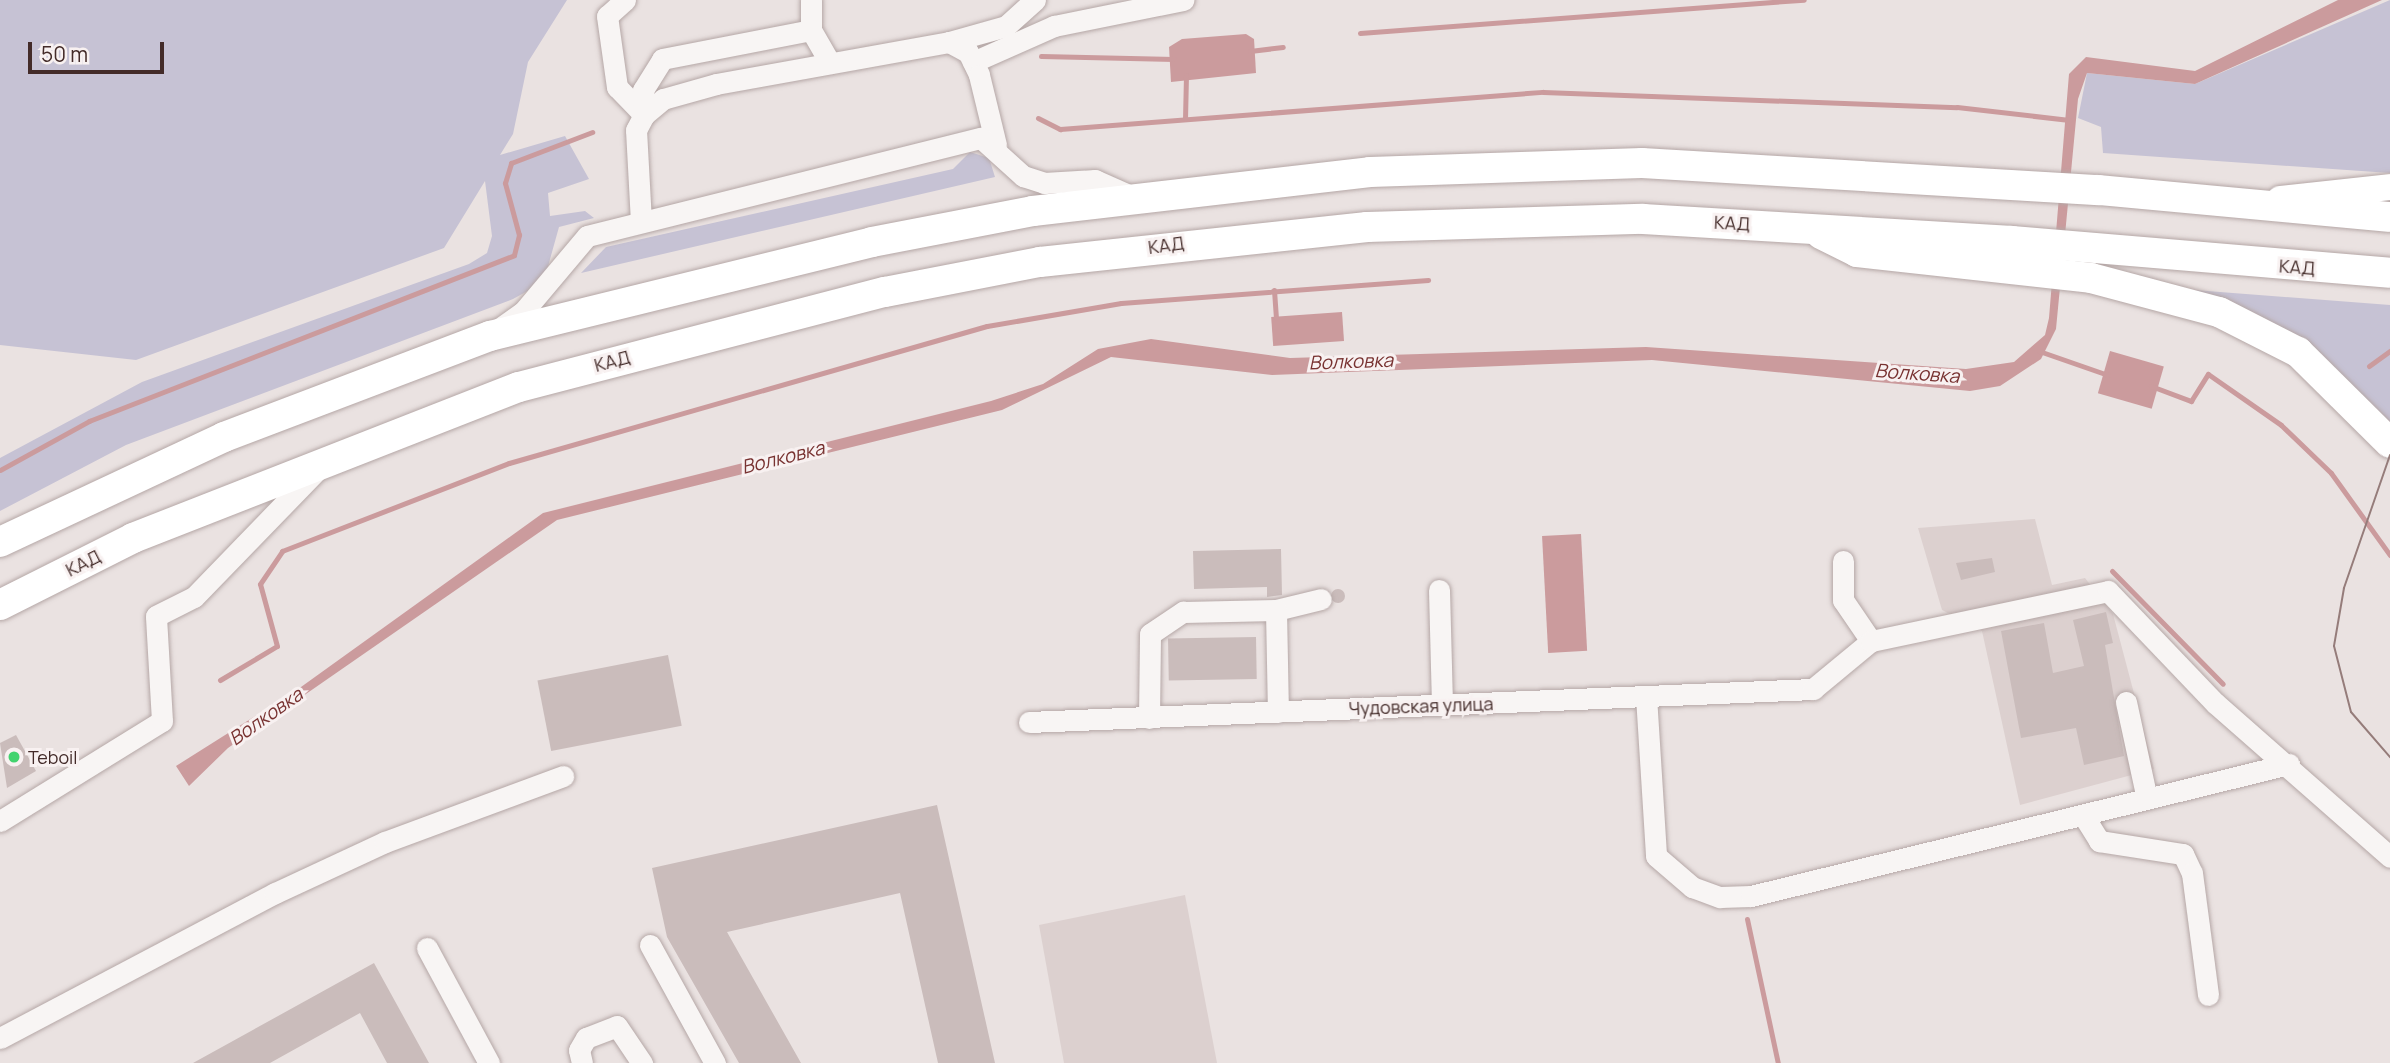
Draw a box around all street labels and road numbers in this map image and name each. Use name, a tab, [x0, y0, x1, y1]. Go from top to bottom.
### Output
street label: КАД	[1713, 211, 1751, 235]
street label: КАД	[1147, 232, 1185, 258]
street label: КАД	[2278, 255, 2316, 279]
street label: КАД	[592, 346, 632, 376]
street label: КАД	[62, 545, 104, 581]
street label: Чудовская улица	[1348, 693, 1494, 719]

